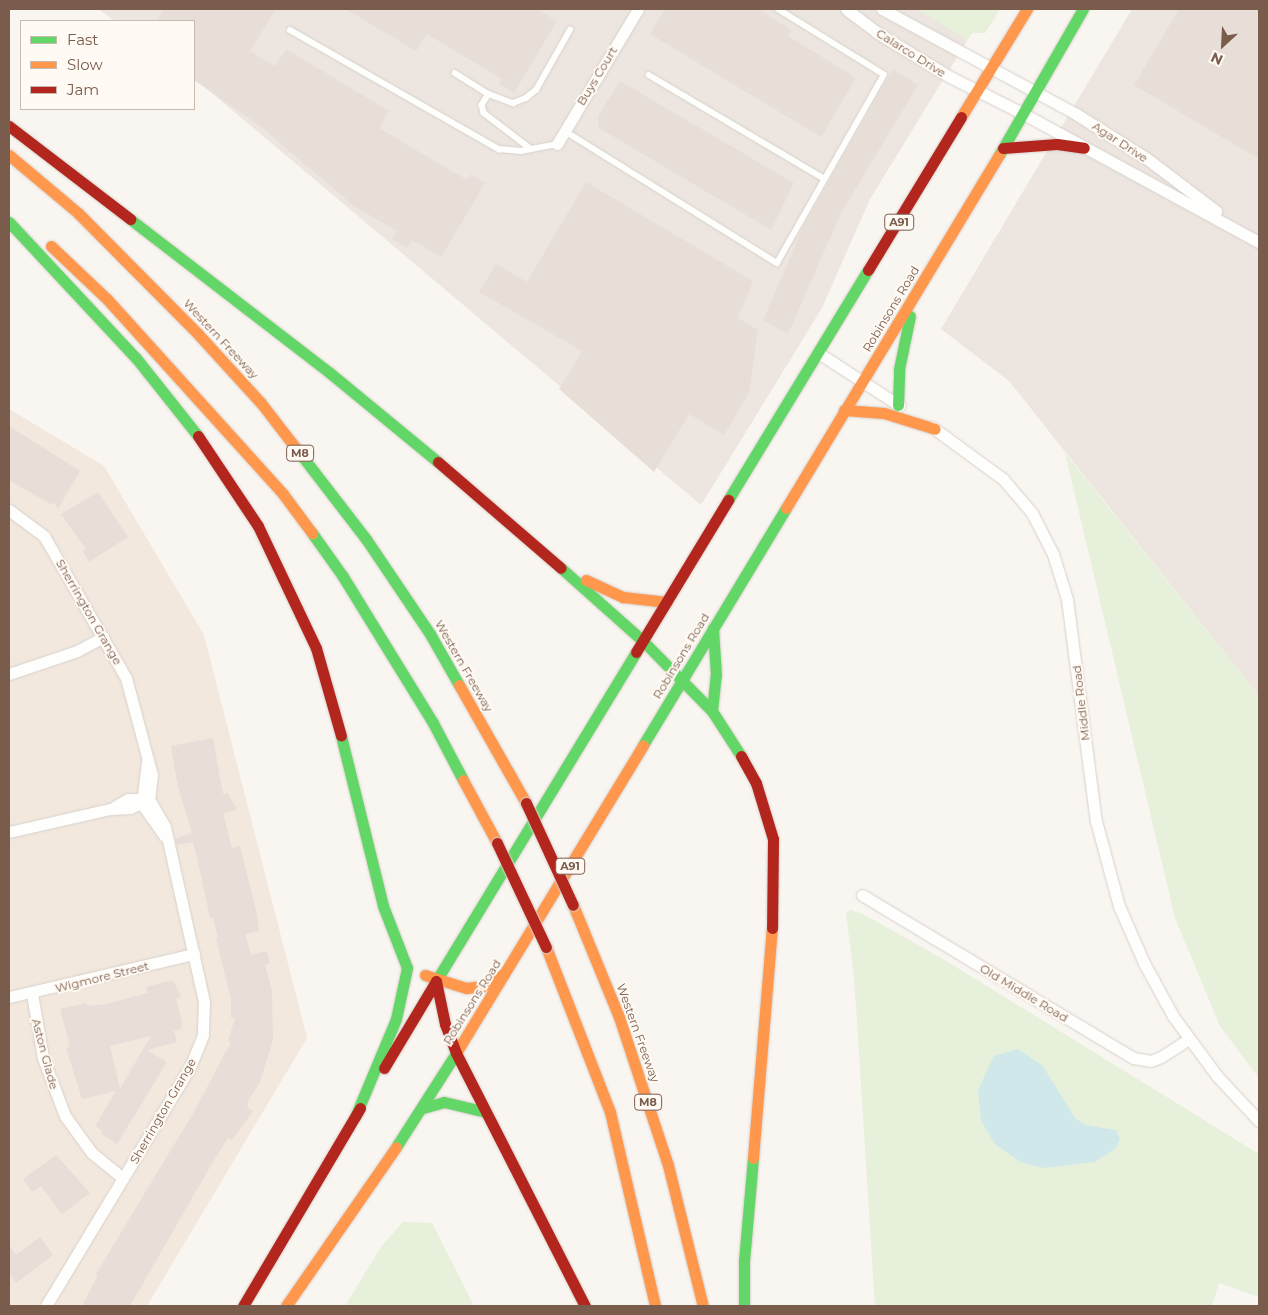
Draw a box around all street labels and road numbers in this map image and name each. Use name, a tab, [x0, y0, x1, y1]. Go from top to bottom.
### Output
street label: Calarco Drive	[874, 26, 948, 80]
street label: Buys Court	[574, 44, 620, 108]
street label: Agar Drive	[1090, 119, 1150, 165]
road number: A91	[884, 213, 914, 230]
street label: Robinsons Road	[860, 263, 922, 355]
street label: Western Freeway	[180, 296, 262, 382]
road number: M8	[285, 444, 315, 462]
street label: Sherrington Grange	[53, 557, 125, 667]
street label: Robinsons Road	[650, 610, 712, 702]
street label: Western Freeway	[432, 617, 496, 715]
street label: Middle Road	[1069, 664, 1093, 742]
road number: A91	[555, 858, 585, 874]
street label: Robinsons Road	[440, 957, 504, 1047]
street label: Wigmore Street	[54, 958, 150, 996]
street label: Old Middle Road	[977, 961, 1071, 1025]
street label: Western Freeway	[613, 982, 663, 1084]
street label: Aston Glade	[29, 1017, 61, 1091]
street label: Sherrington Grange	[127, 1056, 199, 1166]
road number: M8	[633, 1094, 663, 1110]

